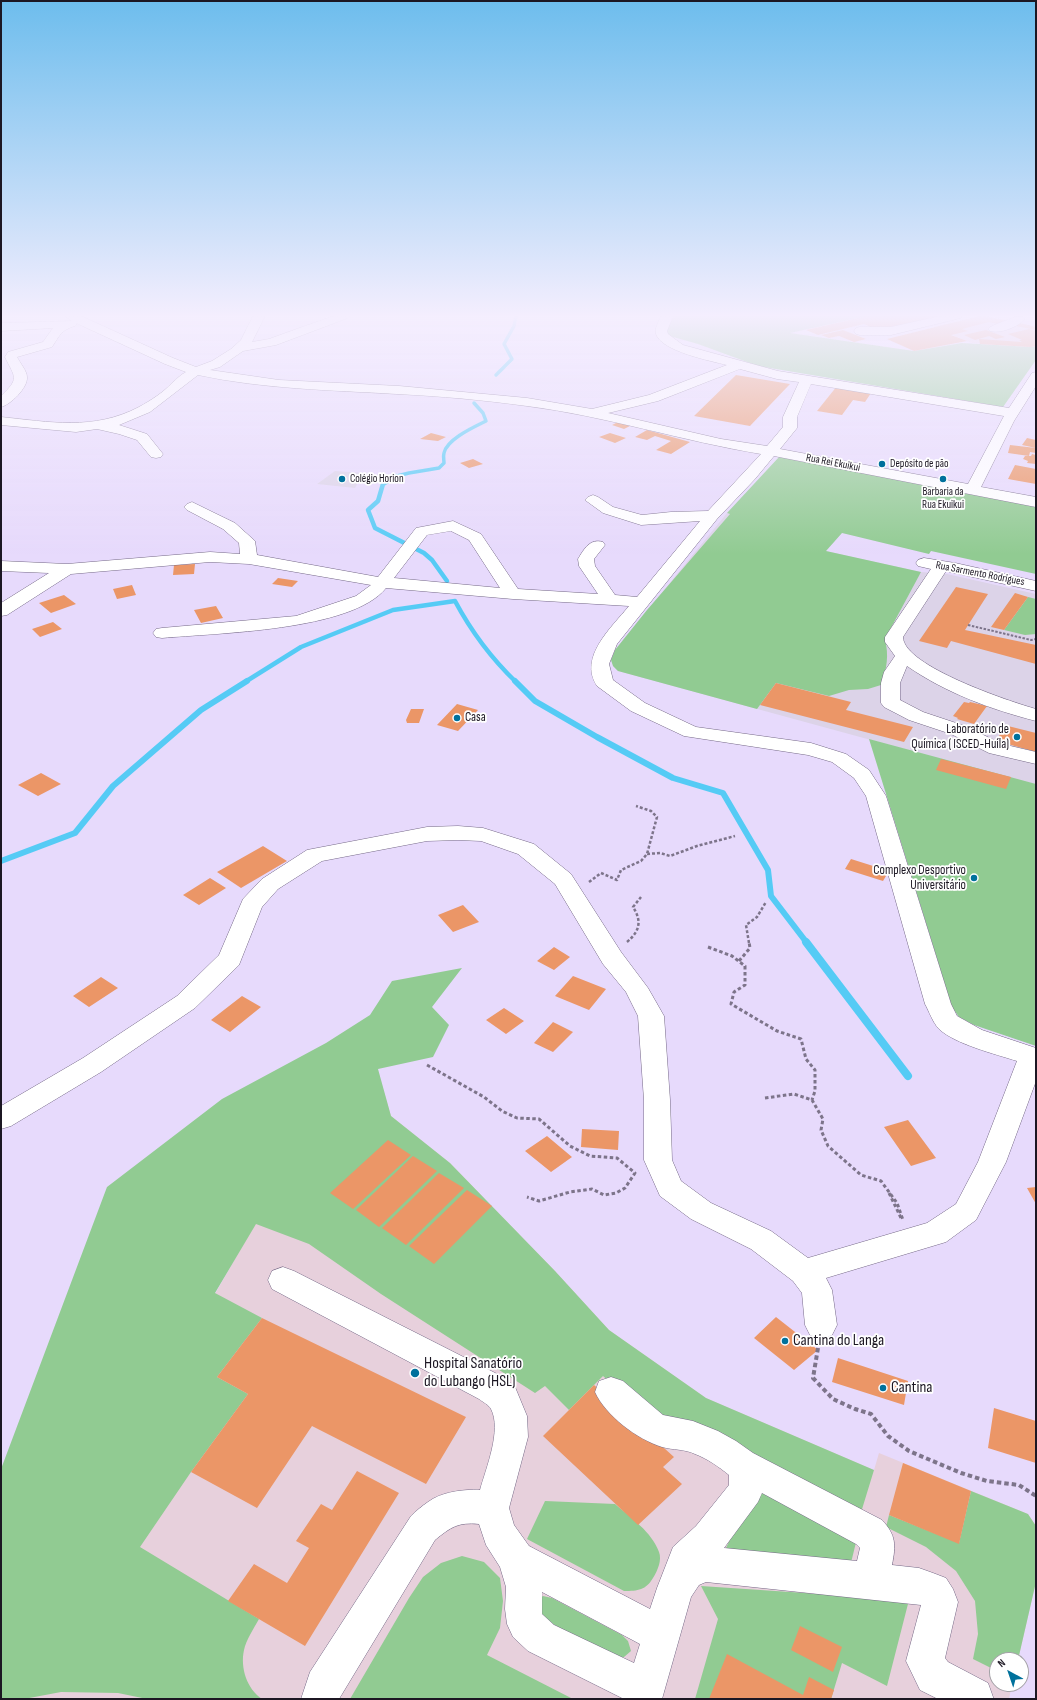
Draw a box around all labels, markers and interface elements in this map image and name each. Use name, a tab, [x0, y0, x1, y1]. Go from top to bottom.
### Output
street label: Rua Rei Ekuikui	[805, 451, 861, 475]
place label: Depósito de pão	[890, 457, 949, 471]
marker: Depósito de pão	[877, 459, 887, 469]
place label: Colégio Horion	[350, 472, 404, 486]
marker: Colégio Horion	[337, 474, 347, 484]
marker: Barbaria da Rua Ekuikui	[938, 474, 948, 484]
place label: Barbaria da Rua Ekuikui	[922, 485, 964, 511]
street label: Rua Sarmento Rodrigues	[934, 559, 1026, 589]
place label: Casa	[465, 710, 486, 726]
marker: Casa	[452, 713, 462, 723]
place label: Laboratório de Química ( ISCED-Huíla)	[911, 722, 1009, 753]
marker: Laboratório de Química ( ISCED-Huíla)	[1012, 732, 1022, 742]
place label: Complexo Desportivo Universitário	[873, 863, 966, 894]
marker: Complexo Desportivo Universitário	[969, 873, 979, 883]
place label: Cantina do Langa	[793, 1331, 884, 1351]
marker: Cantina do Langa	[780, 1336, 790, 1346]
place label: Hospital Sanatório do Lubango (HSL)	[424, 1354, 522, 1392]
marker: Hospital Sanatório do Lubango (HSL)	[409, 1367, 421, 1379]
place label: Cantina	[891, 1378, 932, 1398]
marker: Cantina	[878, 1383, 888, 1393]
north arrow	[989, 1652, 1029, 1692]
text: N	[995, 1656, 1008, 1670]

